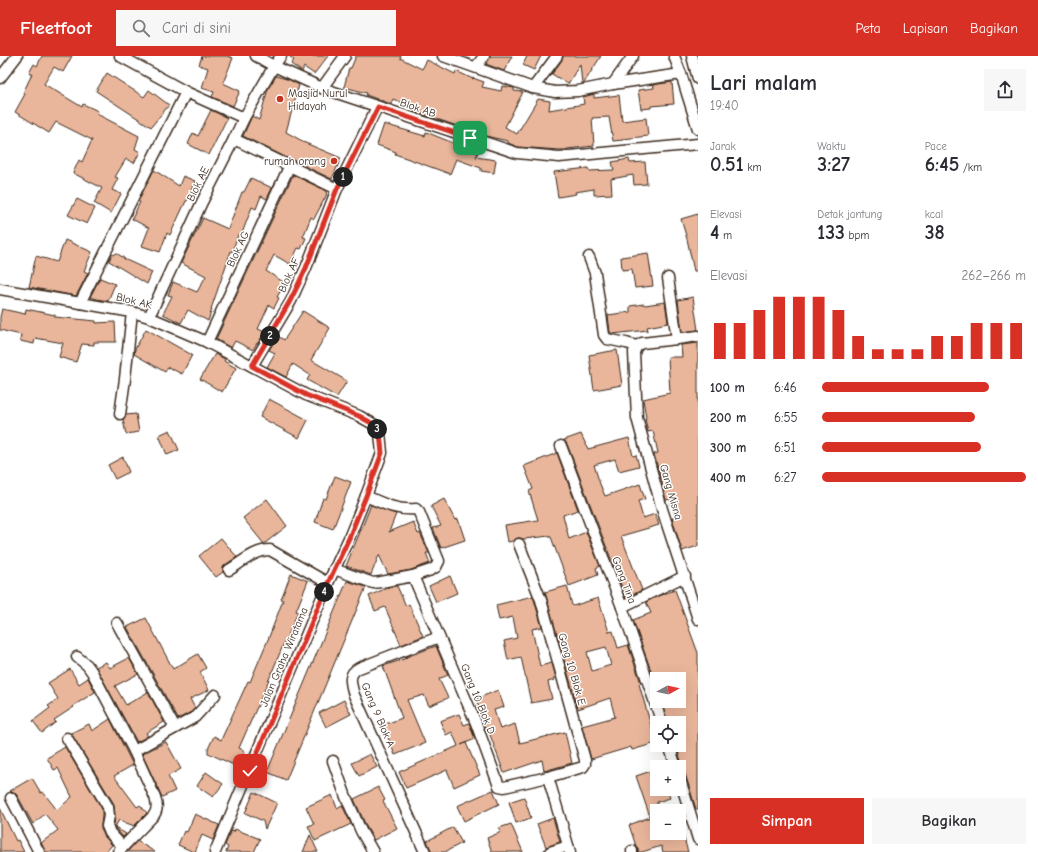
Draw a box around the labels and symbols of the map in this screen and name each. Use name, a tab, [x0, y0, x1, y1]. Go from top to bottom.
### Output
place label: Masjid Nurul Hidayah	[288, 87, 347, 113]
marker: Masjid Nurul Hidayah	[275, 94, 285, 104]
street label: Blok AB	[398, 96, 438, 120]
pin	[453, 121, 487, 155]
place label: rumah orang	[264, 155, 326, 168]
marker: rumah orang	[329, 156, 339, 166]
street label: Blok AE	[184, 164, 212, 204]
pin: 1	[333, 167, 353, 187]
street label: Blok AG	[224, 229, 252, 269]
street label: Blok AF	[275, 255, 303, 294]
street label: Blok AK	[115, 290, 153, 312]
pin: 2	[260, 326, 280, 346]
pin: 3	[367, 419, 387, 439]
street label: Gang Misna	[657, 463, 685, 521]
street label: Gang Tina	[609, 555, 639, 605]
pin: 4	[314, 582, 334, 602]
street label: Jalan Graha Wiratama	[257, 605, 311, 709]
street label: Gang 10 Blok E	[555, 631, 589, 707]
street label: Gang 10 Blok D	[458, 662, 498, 736]
north arrow	[650, 672, 686, 708]
street label: Gang 9 Blok A	[359, 681, 398, 750]
pin	[233, 754, 267, 788]

